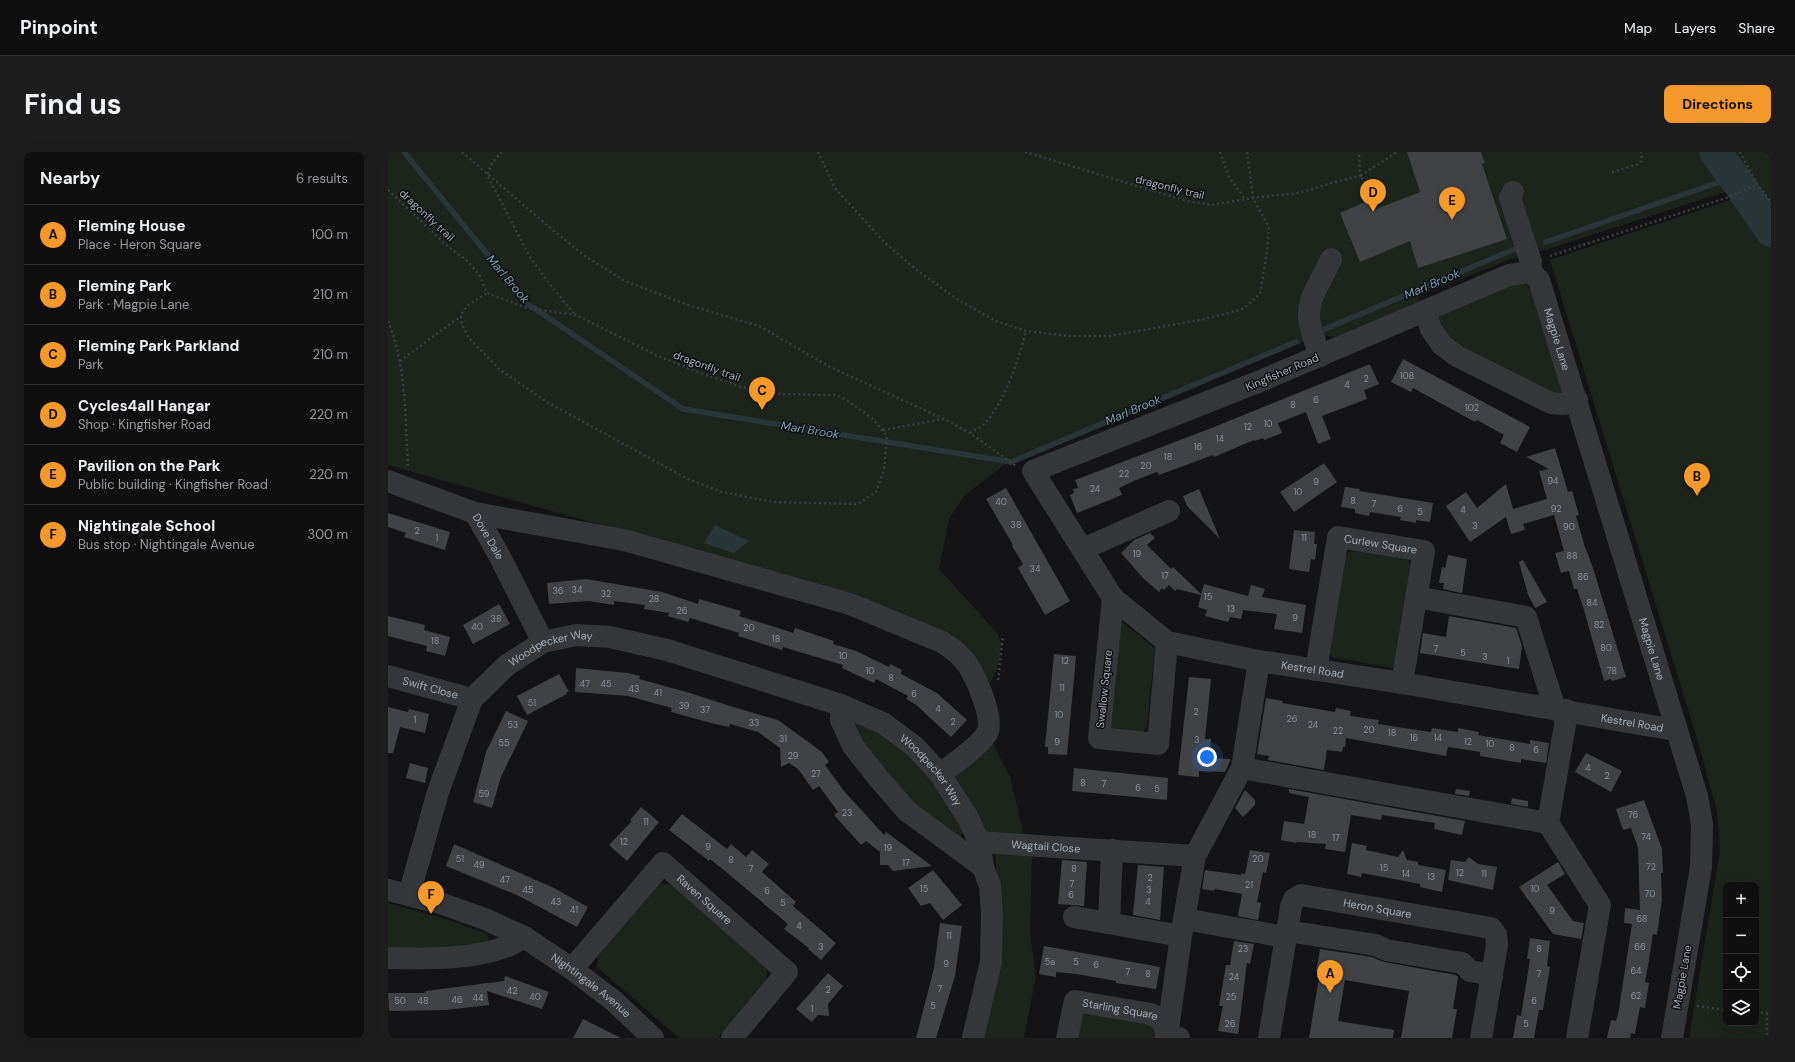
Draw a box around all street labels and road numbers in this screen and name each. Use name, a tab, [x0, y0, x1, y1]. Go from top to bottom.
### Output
street label: dragonfly trail	[1134, 172, 1206, 202]
street label: dragonfly trail	[396, 186, 458, 244]
street label: Magpie Lane	[1541, 306, 1573, 372]
street label: dragonfly trail	[672, 347, 742, 385]
street label: Kingfisher Road	[1243, 350, 1321, 394]
street label: Dove Dale	[470, 511, 507, 562]
street label: Curlew Square	[1343, 531, 1418, 557]
street label: Magpie Lane	[1636, 616, 1668, 682]
street label: Woodpecker Way	[506, 627, 593, 669]
street label: Swallow Square	[1093, 649, 1115, 729]
street label: Kestrel Road	[1280, 658, 1345, 681]
street label: Swift Close	[401, 673, 460, 702]
street label: Kestrel Road	[1600, 710, 1665, 735]
street label: Woodpecker Way	[897, 731, 965, 808]
street label: Wagtail Close	[1011, 837, 1081, 856]
street label: Raven Square	[674, 871, 735, 928]
street label: Heron Square	[1342, 895, 1413, 921]
street label: Magpie Lane	[1670, 944, 1694, 1010]
street label: Nightingale Avenue	[548, 950, 634, 1020]
street label: Starling Square	[1081, 995, 1161, 1024]

